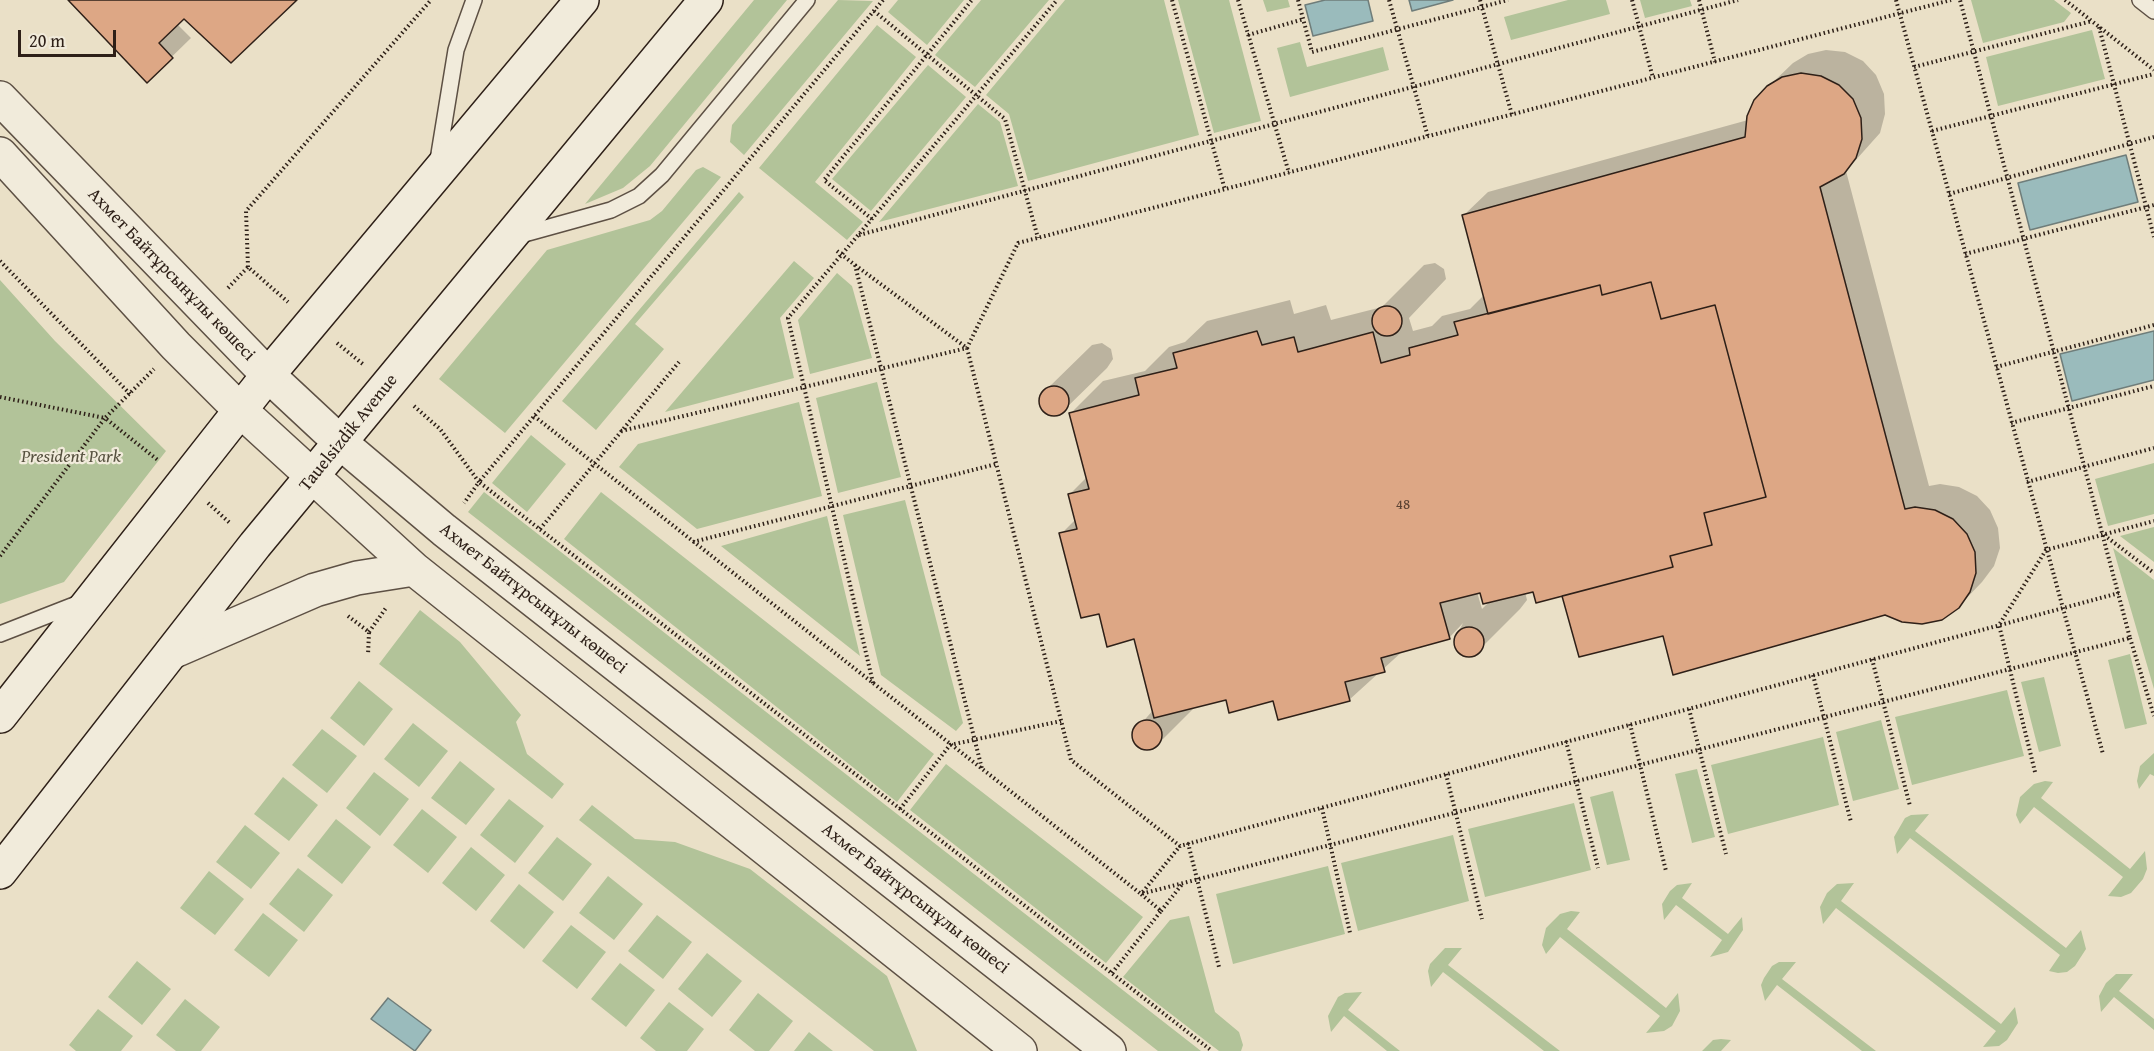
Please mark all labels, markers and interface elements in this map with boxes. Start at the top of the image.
scale bar [21,18,118,56]
text: 20 m [29,27,65,54]
street label: Ахмет Байтұрсынұлы көшесі [83,184,259,366]
street label: Tauelsizdik Avenue [295,370,403,496]
park label: President Park [21,446,121,468]
house number: 48 [1396,496,1410,514]
street label: Ахмет Байтұрсынұлы көшесі [435,519,631,679]
street label: Ахмет Байтұрсынұлы көшесі [817,819,1013,979]

